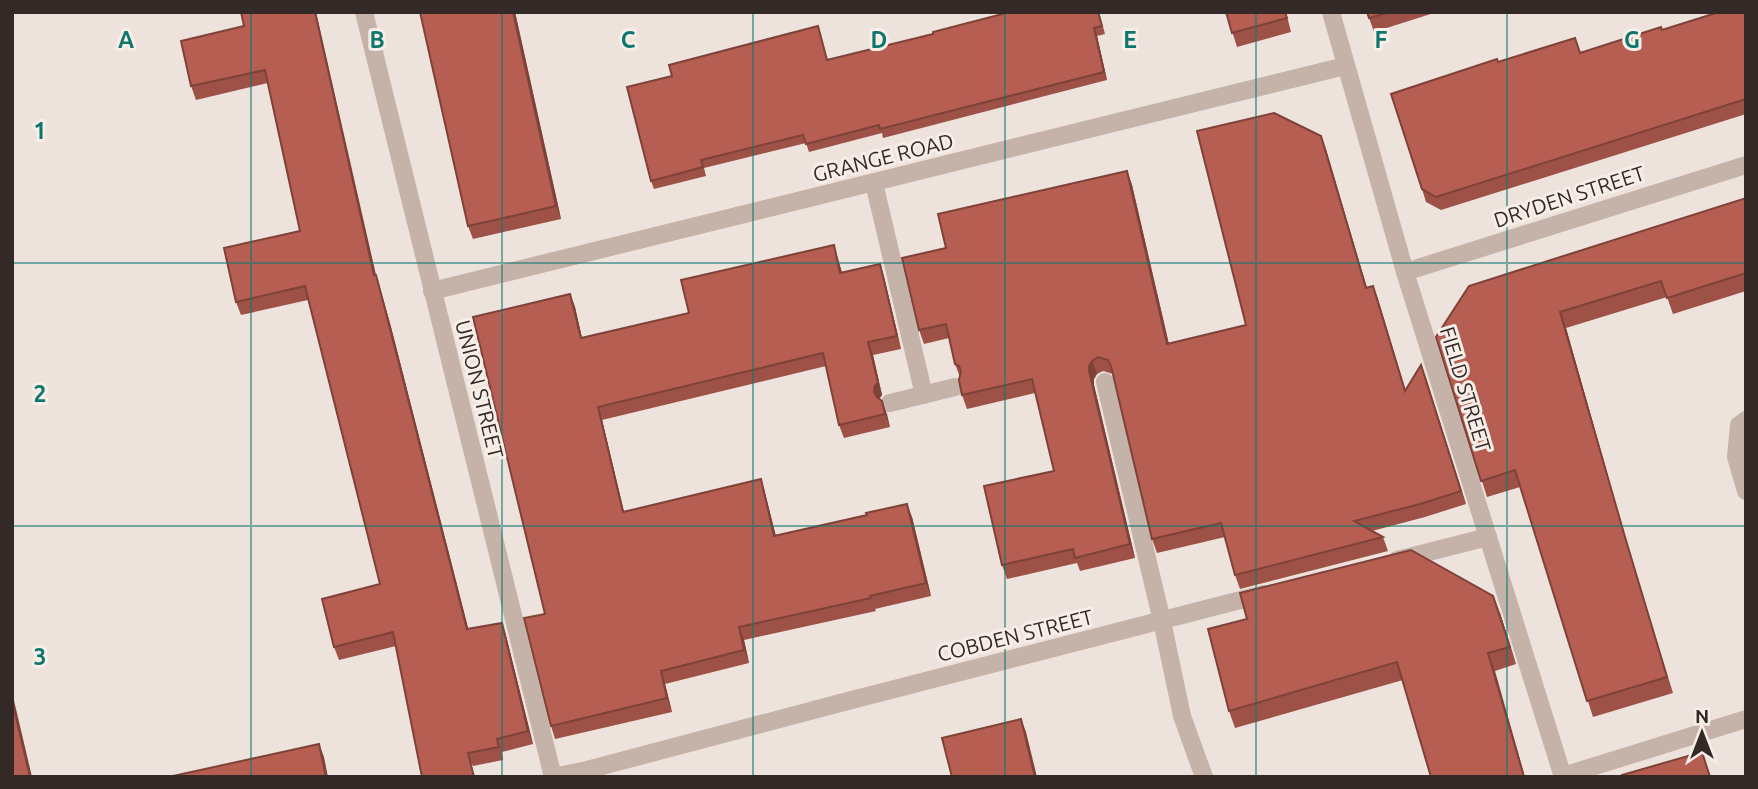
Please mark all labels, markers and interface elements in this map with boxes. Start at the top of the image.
text: A [118,27,134,52]
text: B [369,27,385,52]
text: C [621,27,636,52]
text: D [871,27,887,52]
text: E [1123,27,1137,52]
text: F [1375,27,1388,52]
text: G [1624,27,1640,52]
text: 1 [34,118,46,143]
street label: GRANGE ROAD [810,128,956,186]
street label: DRYDEN STREET [1491,160,1648,232]
street label: UNION STREET [451,317,509,461]
street label: FIELD STREET [1436,324,1497,455]
text: 2 [34,381,46,406]
street label: COBDEN STREET [935,604,1096,666]
text: 3 [34,644,46,669]
north arrow [1667,698,1737,768]
text: N [1695,705,1709,727]

